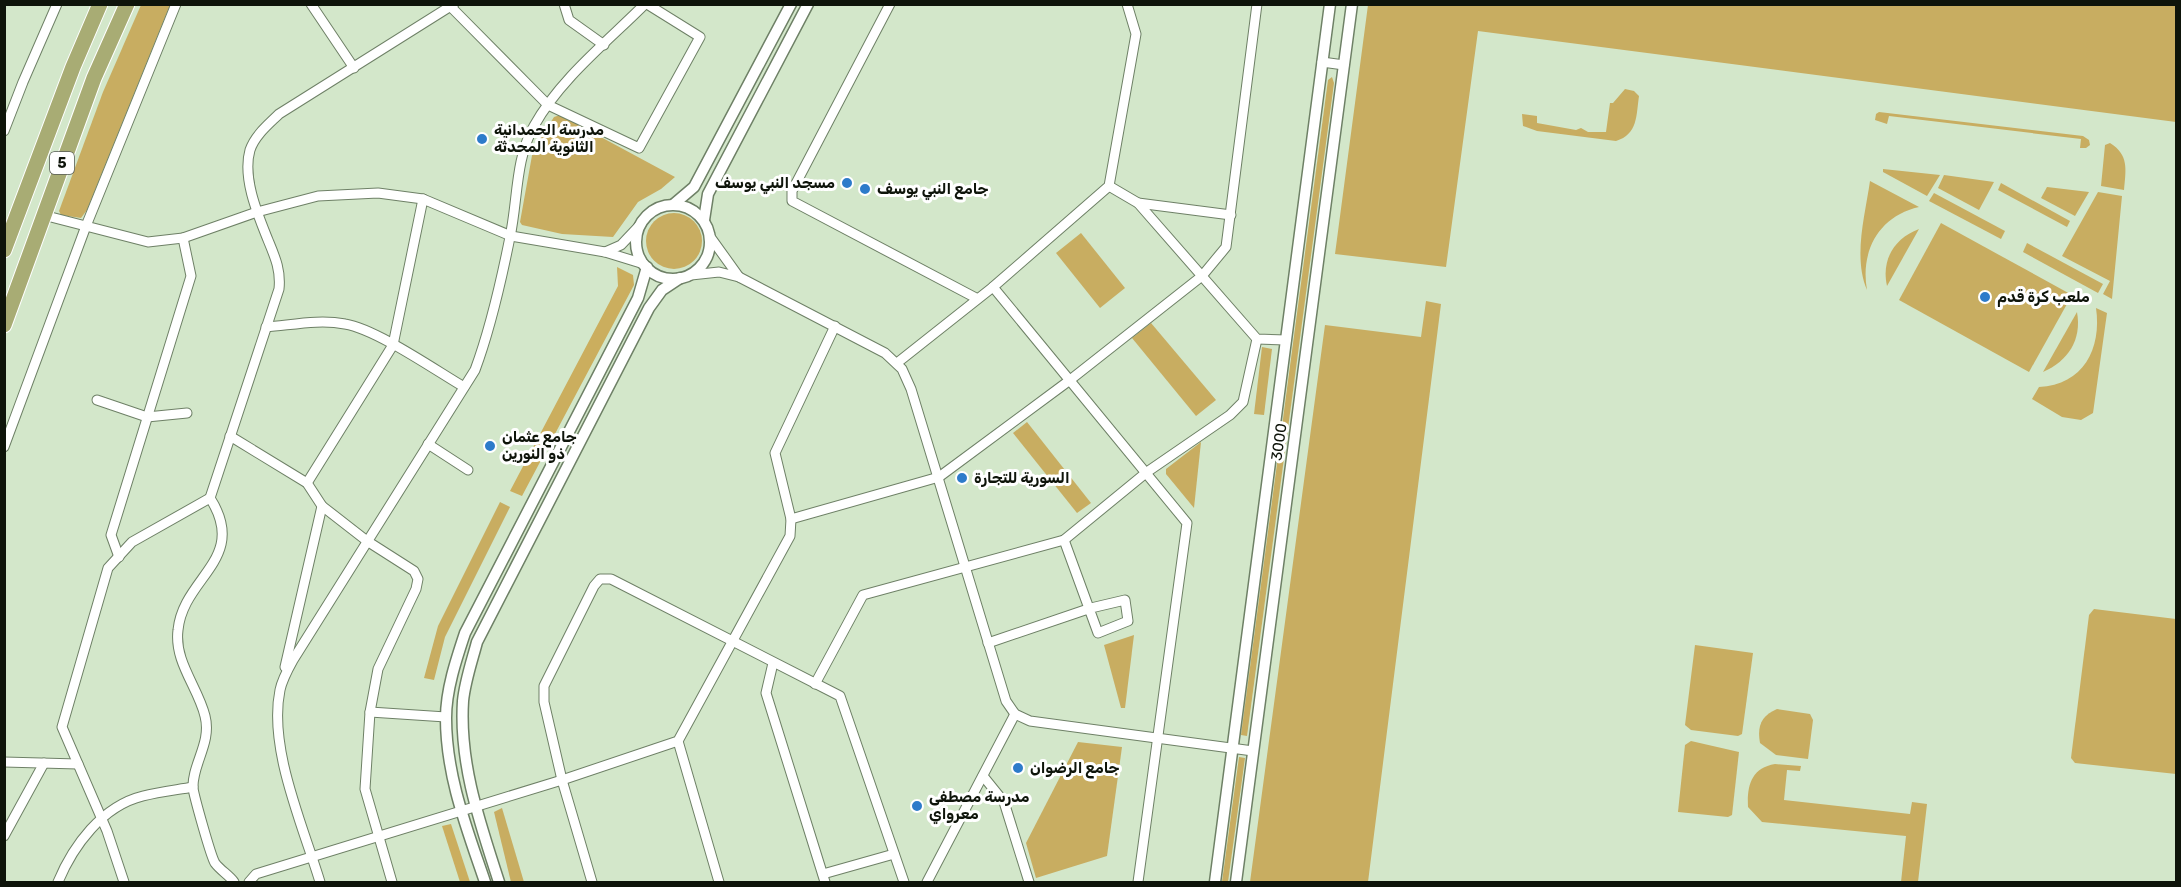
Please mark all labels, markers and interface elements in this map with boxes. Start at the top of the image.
place label: مدرسة الحمدانية الثانوية المحدثة [494,121,604,156]
marker: مدرسة الحمدانية الثانوية المحدثة [475,132,489,146]
road number: 5 [50,152,74,174]
place label: مسجد النبي يوسف [715,174,835,195]
marker: مسجد النبي يوسف [840,176,854,190]
place label: جامع النبي يوسف [877,180,988,201]
marker: جامع النبي يوسف [858,182,872,196]
place label: ملعب كرة قدم [1997,288,2090,307]
marker: ملعب كرة قدم [1978,290,1992,304]
street label: 3000 [1267,422,1291,462]
place label: جامع عثمان ذو النورين [502,428,577,463]
marker: جامع عثمان ذو النورين [483,439,497,453]
place label: السورية للتجارة [974,469,1070,487]
marker: السورية للتجارة [955,471,969,485]
place label: جامع الرضوان [1030,759,1120,779]
marker: جامع الرضوان [1011,761,1025,775]
place label: مدرسة مصطفى معرواي [929,788,1030,825]
marker: مدرسة مصطفى معرواي [910,799,924,813]

